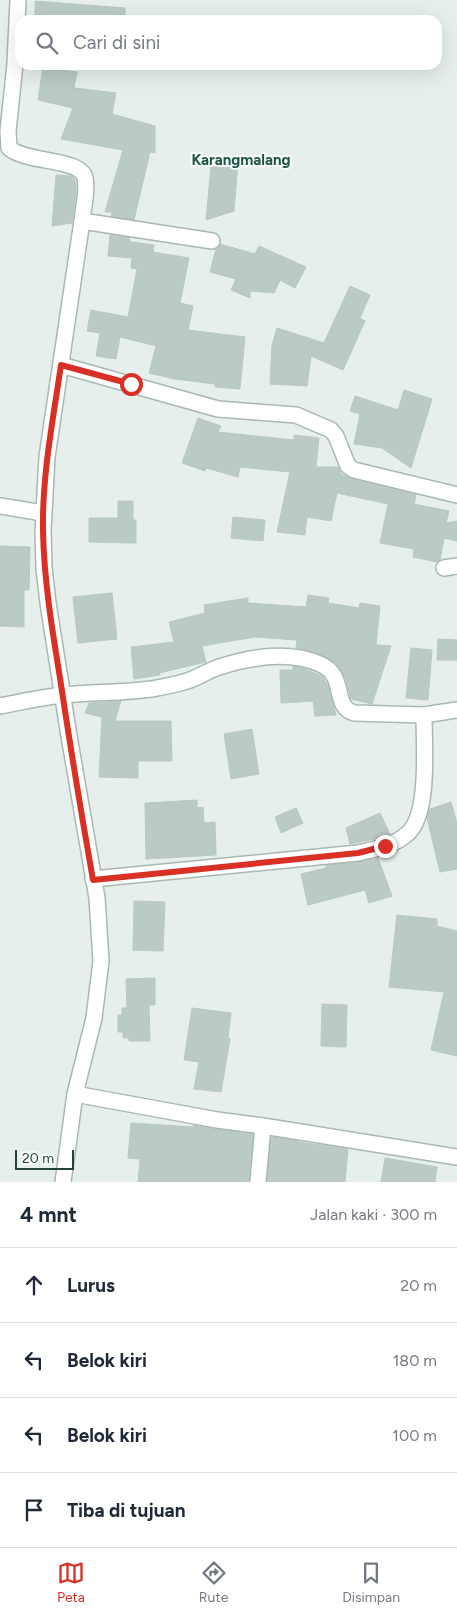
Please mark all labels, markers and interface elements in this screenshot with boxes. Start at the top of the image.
search box [15,15,442,70]
icon: search [33,29,61,57]
text: Cari di sini [73,31,160,54]
district label: Karangmalang [191,151,291,169]
route start [120,373,143,396]
route end [374,835,397,858]
scale bar [15,1147,74,1170]
text: 20 m [22,1150,54,1167]
text: 4 mnt [20,1202,77,1227]
text: Jalan kaki · 300 m [310,1205,437,1224]
icon: ahead [20,1271,48,1299]
text: Lurus [67,1274,115,1297]
text: 20 m [400,1276,437,1295]
icon: left [20,1346,48,1374]
text: Belok kiri [67,1349,147,1372]
text: 180 m [393,1351,437,1370]
icon: left [20,1421,48,1449]
text: Belok kiri [67,1424,147,1447]
text: 100 m [392,1426,437,1445]
icon: arrive [20,1496,48,1524]
text: Tiba di tujuan [67,1499,186,1522]
tab: Peta [57,1559,85,1606]
tab: Rute [199,1559,228,1606]
tab: Disimpan [342,1559,400,1606]

